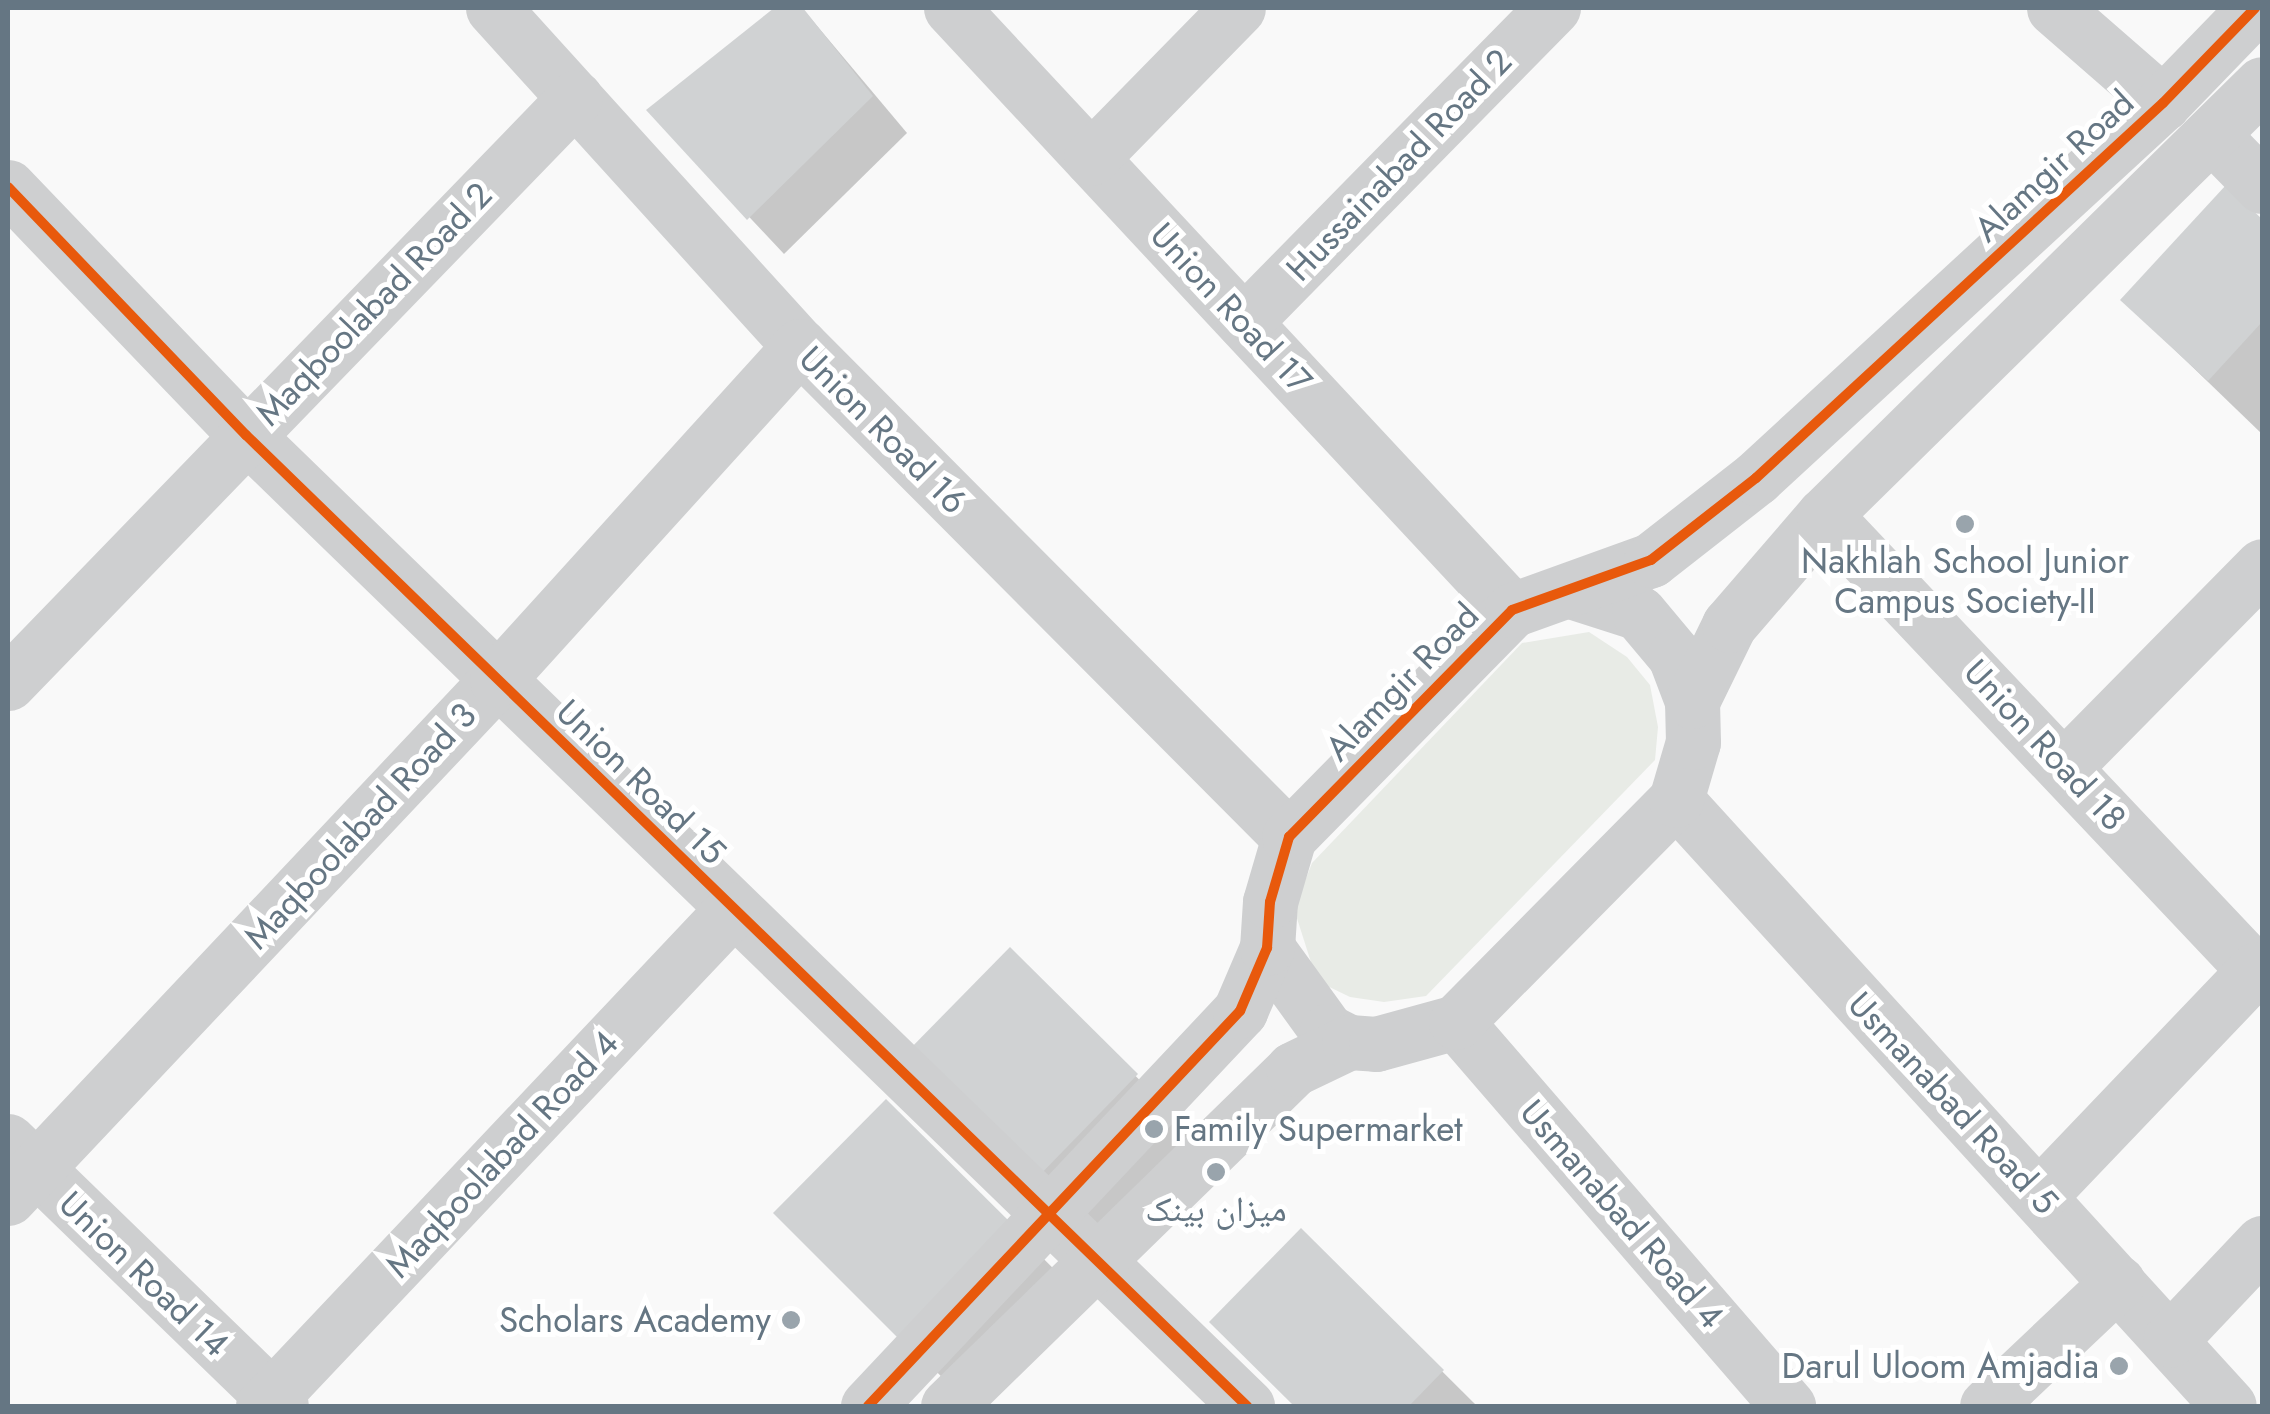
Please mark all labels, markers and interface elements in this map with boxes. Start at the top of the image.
street label: Hussainabad Road 2 [1278,40,1520,290]
street label: Alamgir Road [1966,82,2142,250]
street label: Maqboolabad Road 2 [247,174,501,434]
street label: Union Road 17 [1141,214,1321,402]
street label: Union Road 16 [791,338,975,522]
marker: Nakhlah School Junior Campus Society-II [1954,513,1976,535]
place label: Nakhlah School Junior Campus Society-II [1801,540,2129,622]
street label: Alamgir Road [1317,595,1487,769]
street label: Union Road 18 [1955,651,2135,839]
street label: Union Road 15 [548,691,734,873]
street label: Maqboolabad Road 3 [235,694,485,958]
street label: Usmanabad Road 5 [1839,983,2067,1223]
street label: Maqboolabad Road 4 [377,1022,627,1286]
street label: Usmanabad Road 4 [1511,1091,1733,1337]
place label: Family Supermarket [1174,1108,1463,1150]
marker: Family Supermarket [1143,1118,1165,1140]
marker: میزان بینک [1205,1161,1227,1183]
street label: Union Road 14 [50,1183,238,1365]
place label: میزان بینک [1145,1188,1287,1230]
place label: Scholars Academy [499,1299,771,1341]
marker: Scholars Academy [780,1309,802,1331]
place label: Darul Uloom Amjadia [1782,1345,2099,1387]
marker: Darul Uloom Amjadia [2108,1355,2130,1377]

